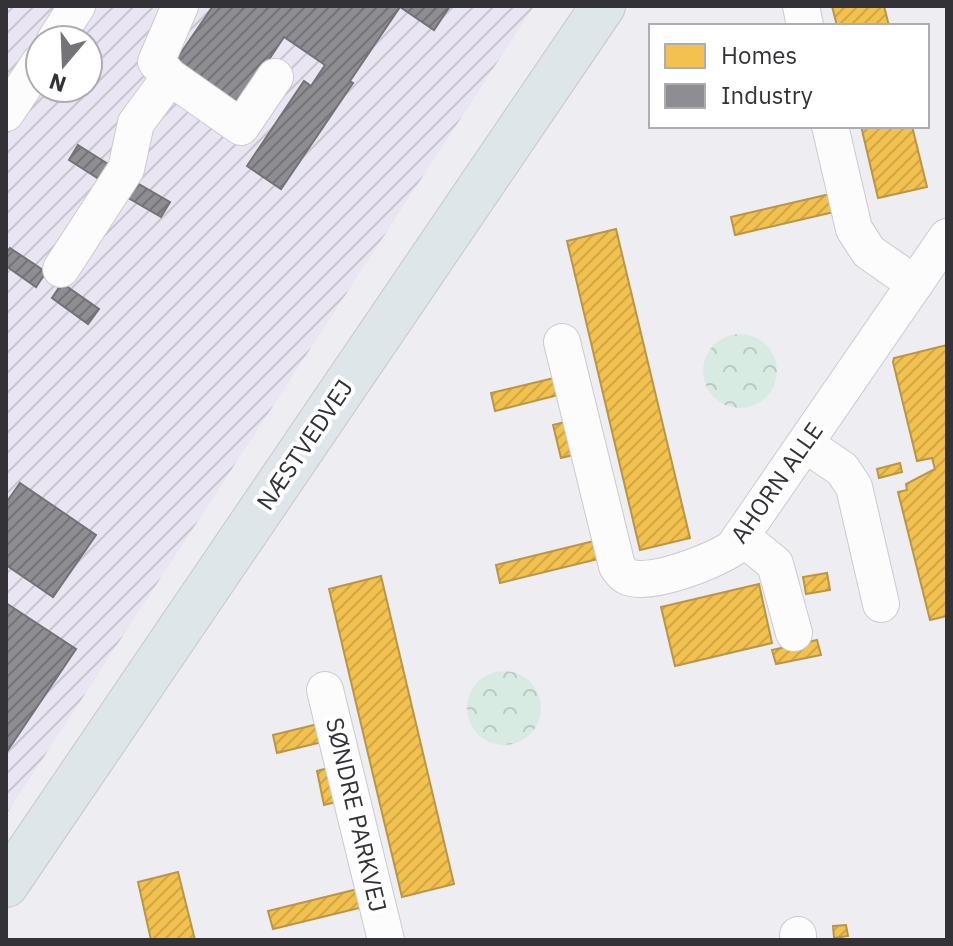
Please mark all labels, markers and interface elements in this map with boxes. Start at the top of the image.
north arrow [24,24,104,104]
legend [649,24,929,128]
text: Homes [721,39,797,71]
text: N [45,67,70,100]
text: Industry [721,79,813,111]
street label: NÆSTVEDVEJ [249,373,360,516]
street label: AHORN ALLE [723,416,830,549]
street label: SØNDRE PARKVEJ [319,714,395,915]

